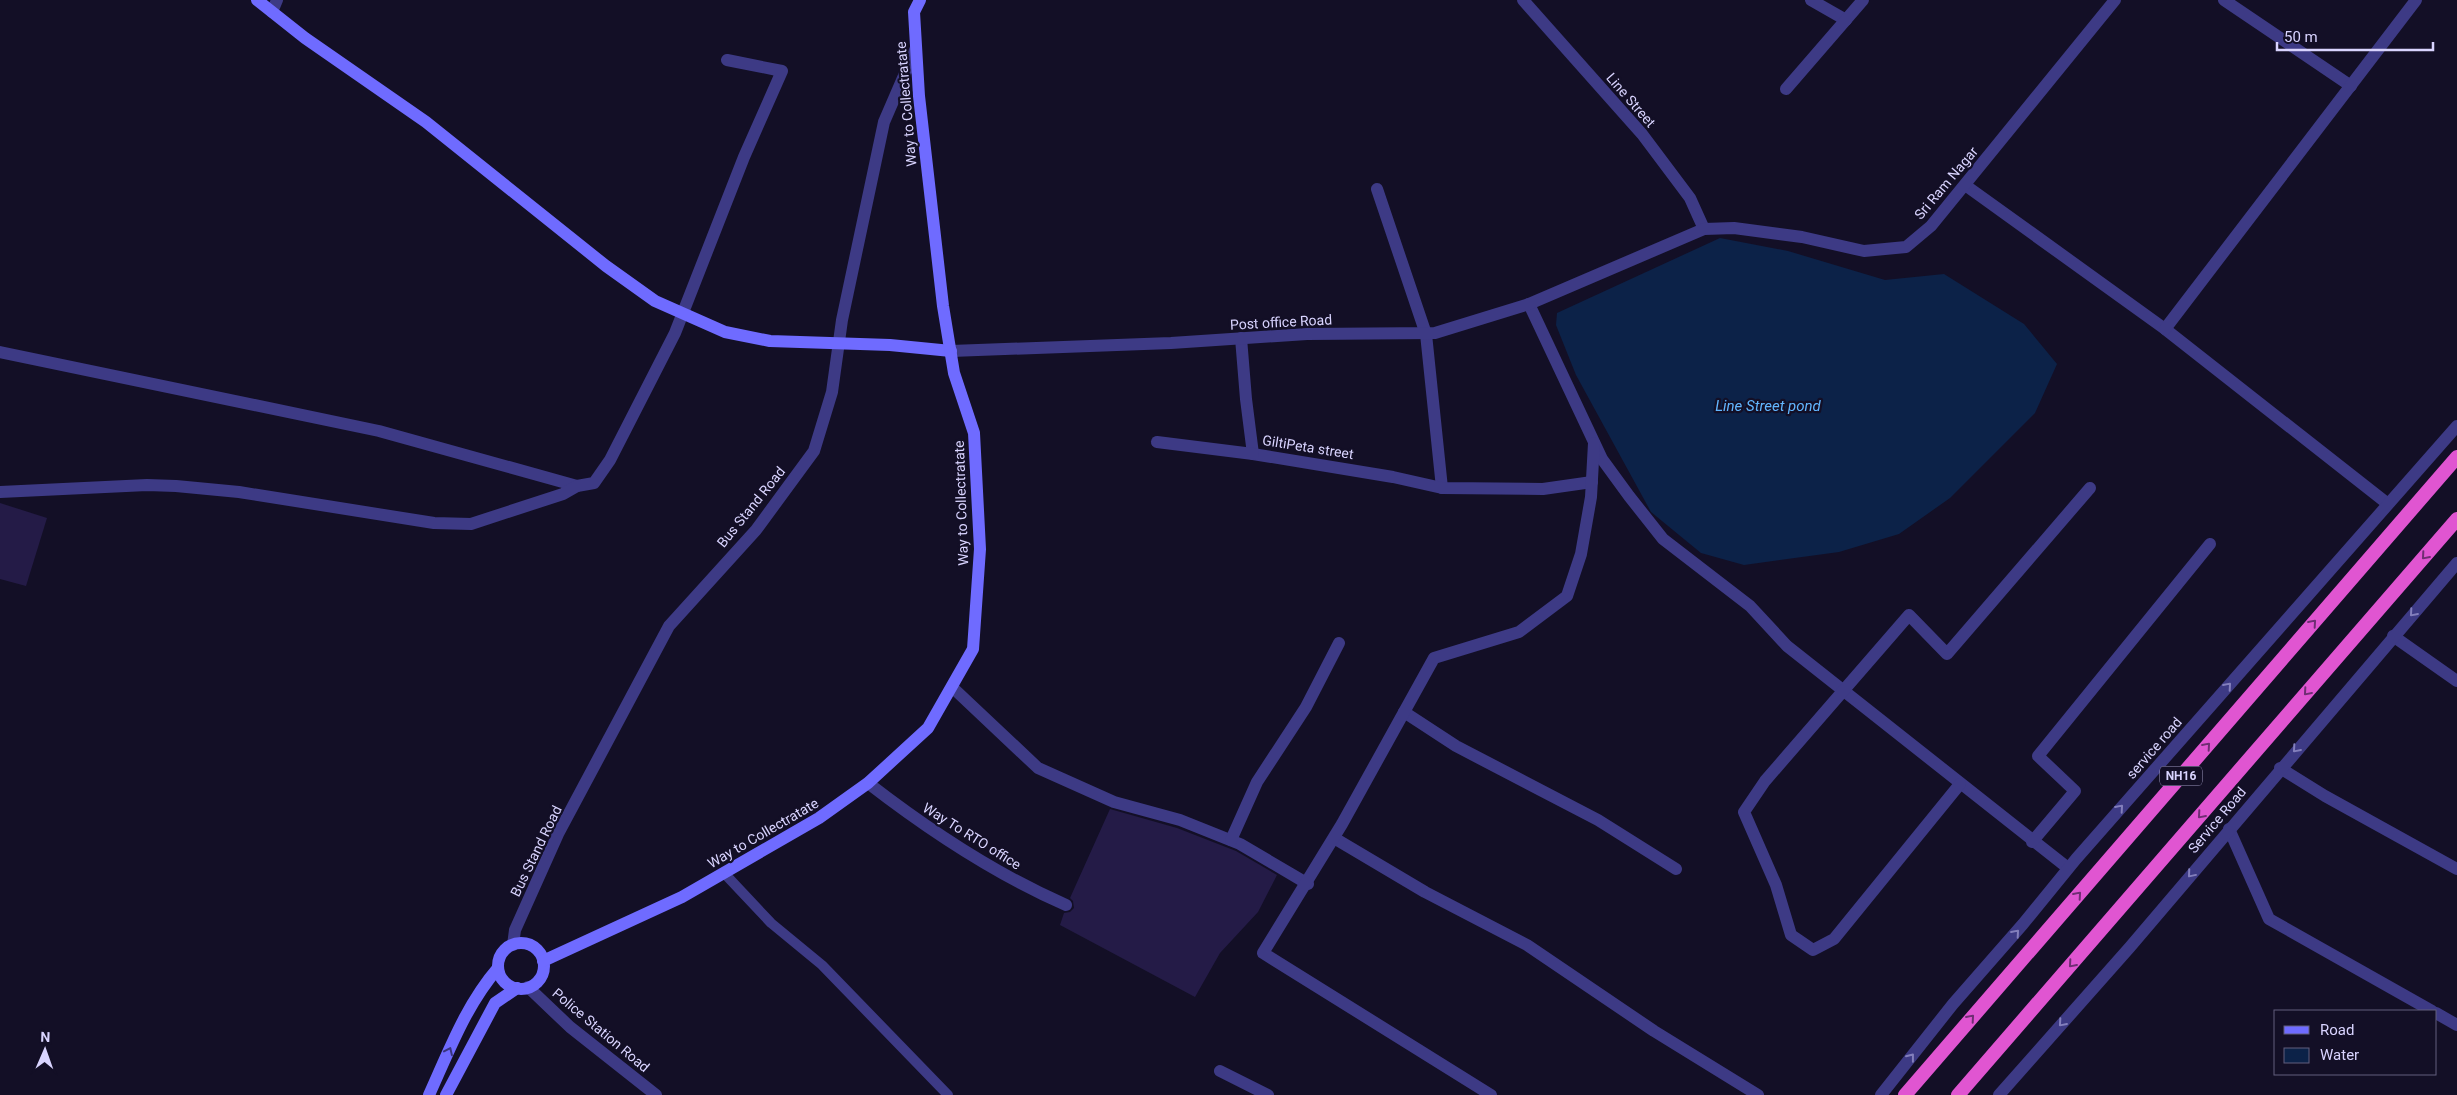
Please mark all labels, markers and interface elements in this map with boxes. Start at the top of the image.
scale bar [2277,20,2433,52]
text: 50 m [2284,28,2318,46]
street label: Way to Collectratate [893,41,919,167]
street label: Line Street [1603,70,1659,131]
street label: Sri Ram Nagar [1911,143,1981,223]
street label: Post office Road [1230,311,1332,333]
water label: Line Street pond [1715,397,1822,415]
street label: GiltiPeta street [1261,432,1355,462]
street label: Way to Collectratate [951,440,971,566]
street label: Bus Stand Road [714,464,788,550]
one-way arrow [2422,550,2431,559]
one-way arrow [2410,607,2419,616]
one-way arrow [2307,620,2316,629]
one-way arrow [2222,683,2231,692]
one-way arrow [2304,686,2313,695]
street label: service road [2123,714,2185,782]
one-way arrow [2201,743,2210,752]
one-way arrow [2293,744,2302,753]
road number: NH16 [2160,766,2202,786]
street label: Service Road [2185,784,2249,856]
street label: Way to Collectratate [705,795,821,871]
street label: Way To RTO office [920,799,1024,873]
street label: Bus Stand Road [507,803,565,899]
one-way arrow [2114,805,2123,814]
one-way arrow [2198,809,2207,818]
one-way arrow [2188,868,2197,877]
one-way arrow [2072,892,2081,901]
one-way arrow [2010,929,2019,938]
one-way arrow [2069,958,2077,967]
street label: Police Station Road [549,985,653,1075]
legend [2274,1010,2437,1075]
one-way arrow [1966,1015,1975,1024]
one-way arrow [2059,1018,2068,1027]
text: Road [2320,1021,2354,1039]
north arrow [20,1025,70,1075]
text: N [40,1029,51,1045]
text: Water [2320,1046,2359,1064]
one-way arrow [443,1047,453,1056]
one-way arrow [1906,1054,1914,1063]

